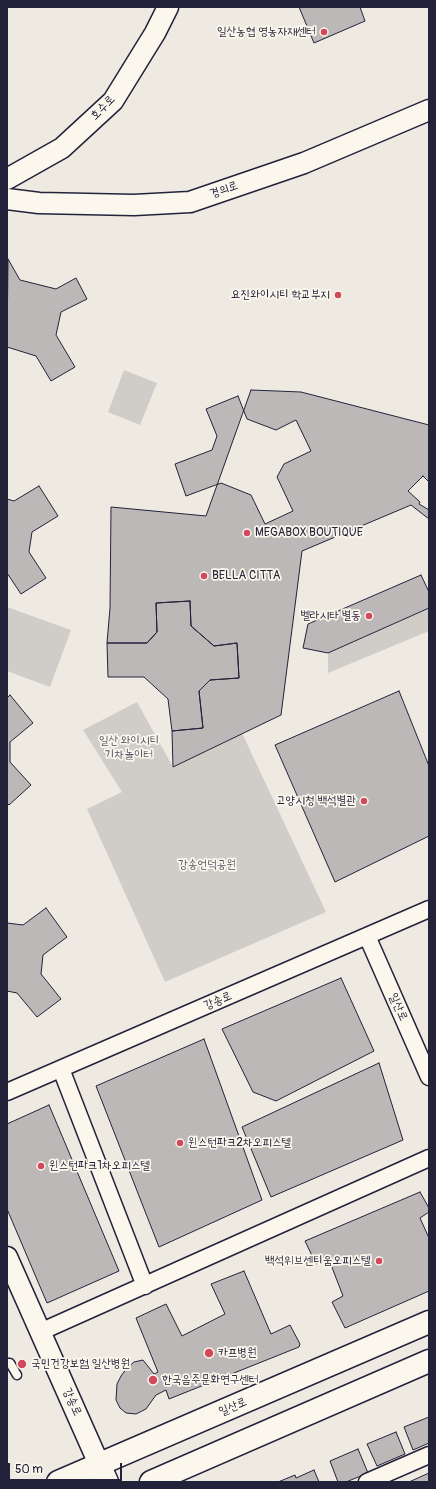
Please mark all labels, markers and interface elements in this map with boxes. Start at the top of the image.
place label: 일산농협 영농자재센터 [217,25,316,39]
marker: 일산농협 영농자재센터 [319,27,329,37]
street label: 호수로 [88,93,118,123]
street label: 경의로 [208,178,240,202]
place label: 요진와이시티 학교부지 [231,288,330,302]
marker: 요진와이시티 학교부지 [333,290,343,300]
place label: MEGABOX BOUTIQUE [255,526,363,540]
marker: MEGABOX BOUTIQUE [242,528,252,538]
place label: BELLA CITTA [212,569,280,583]
marker: BELLA CITTA [199,571,209,581]
place label: 벨라시타 별동 [300,609,361,623]
marker: 벨라시타 별동 [364,611,374,621]
park label: 일산 와이시티 기차놀이터 [99,734,159,762]
place label: 고양시청 백석별관 [276,794,356,808]
marker: 고양시청 백석별관 [359,796,369,806]
park label: 강송언덕공원 [178,858,236,872]
street label: 강송로 [202,989,234,1013]
street label: 일산로 [386,991,410,1023]
place label: 윈스턴파크2차오피스텔 [188,1136,291,1150]
marker: 윈스턴파크2차오피스텔 [175,1138,185,1148]
place label: 윈스턴파크1차오피스텔 [49,1159,150,1173]
marker: 윈스턴파크1차오피스텔 [36,1161,46,1171]
place label: 백석위브센티움오피스텔 [265,1254,371,1268]
marker: 백석위브센티움오피스텔 [374,1256,384,1266]
place label: 카프병원 [218,1346,257,1360]
marker: 카프병원 [203,1347,215,1359]
place label: 국민건강보험 일산병원 [31,1357,130,1371]
marker: 국민건강보험 일산병원 [16,1358,28,1370]
place label: 한국음주문화연구센터 [162,1373,259,1387]
marker: 한국음주문화연구센터 [147,1374,159,1386]
street label: 강송로 [60,1386,84,1418]
street label: 일산로 [217,1395,249,1419]
scale bar [10,1455,124,1481]
text: 50 m [15,1462,43,1477]

